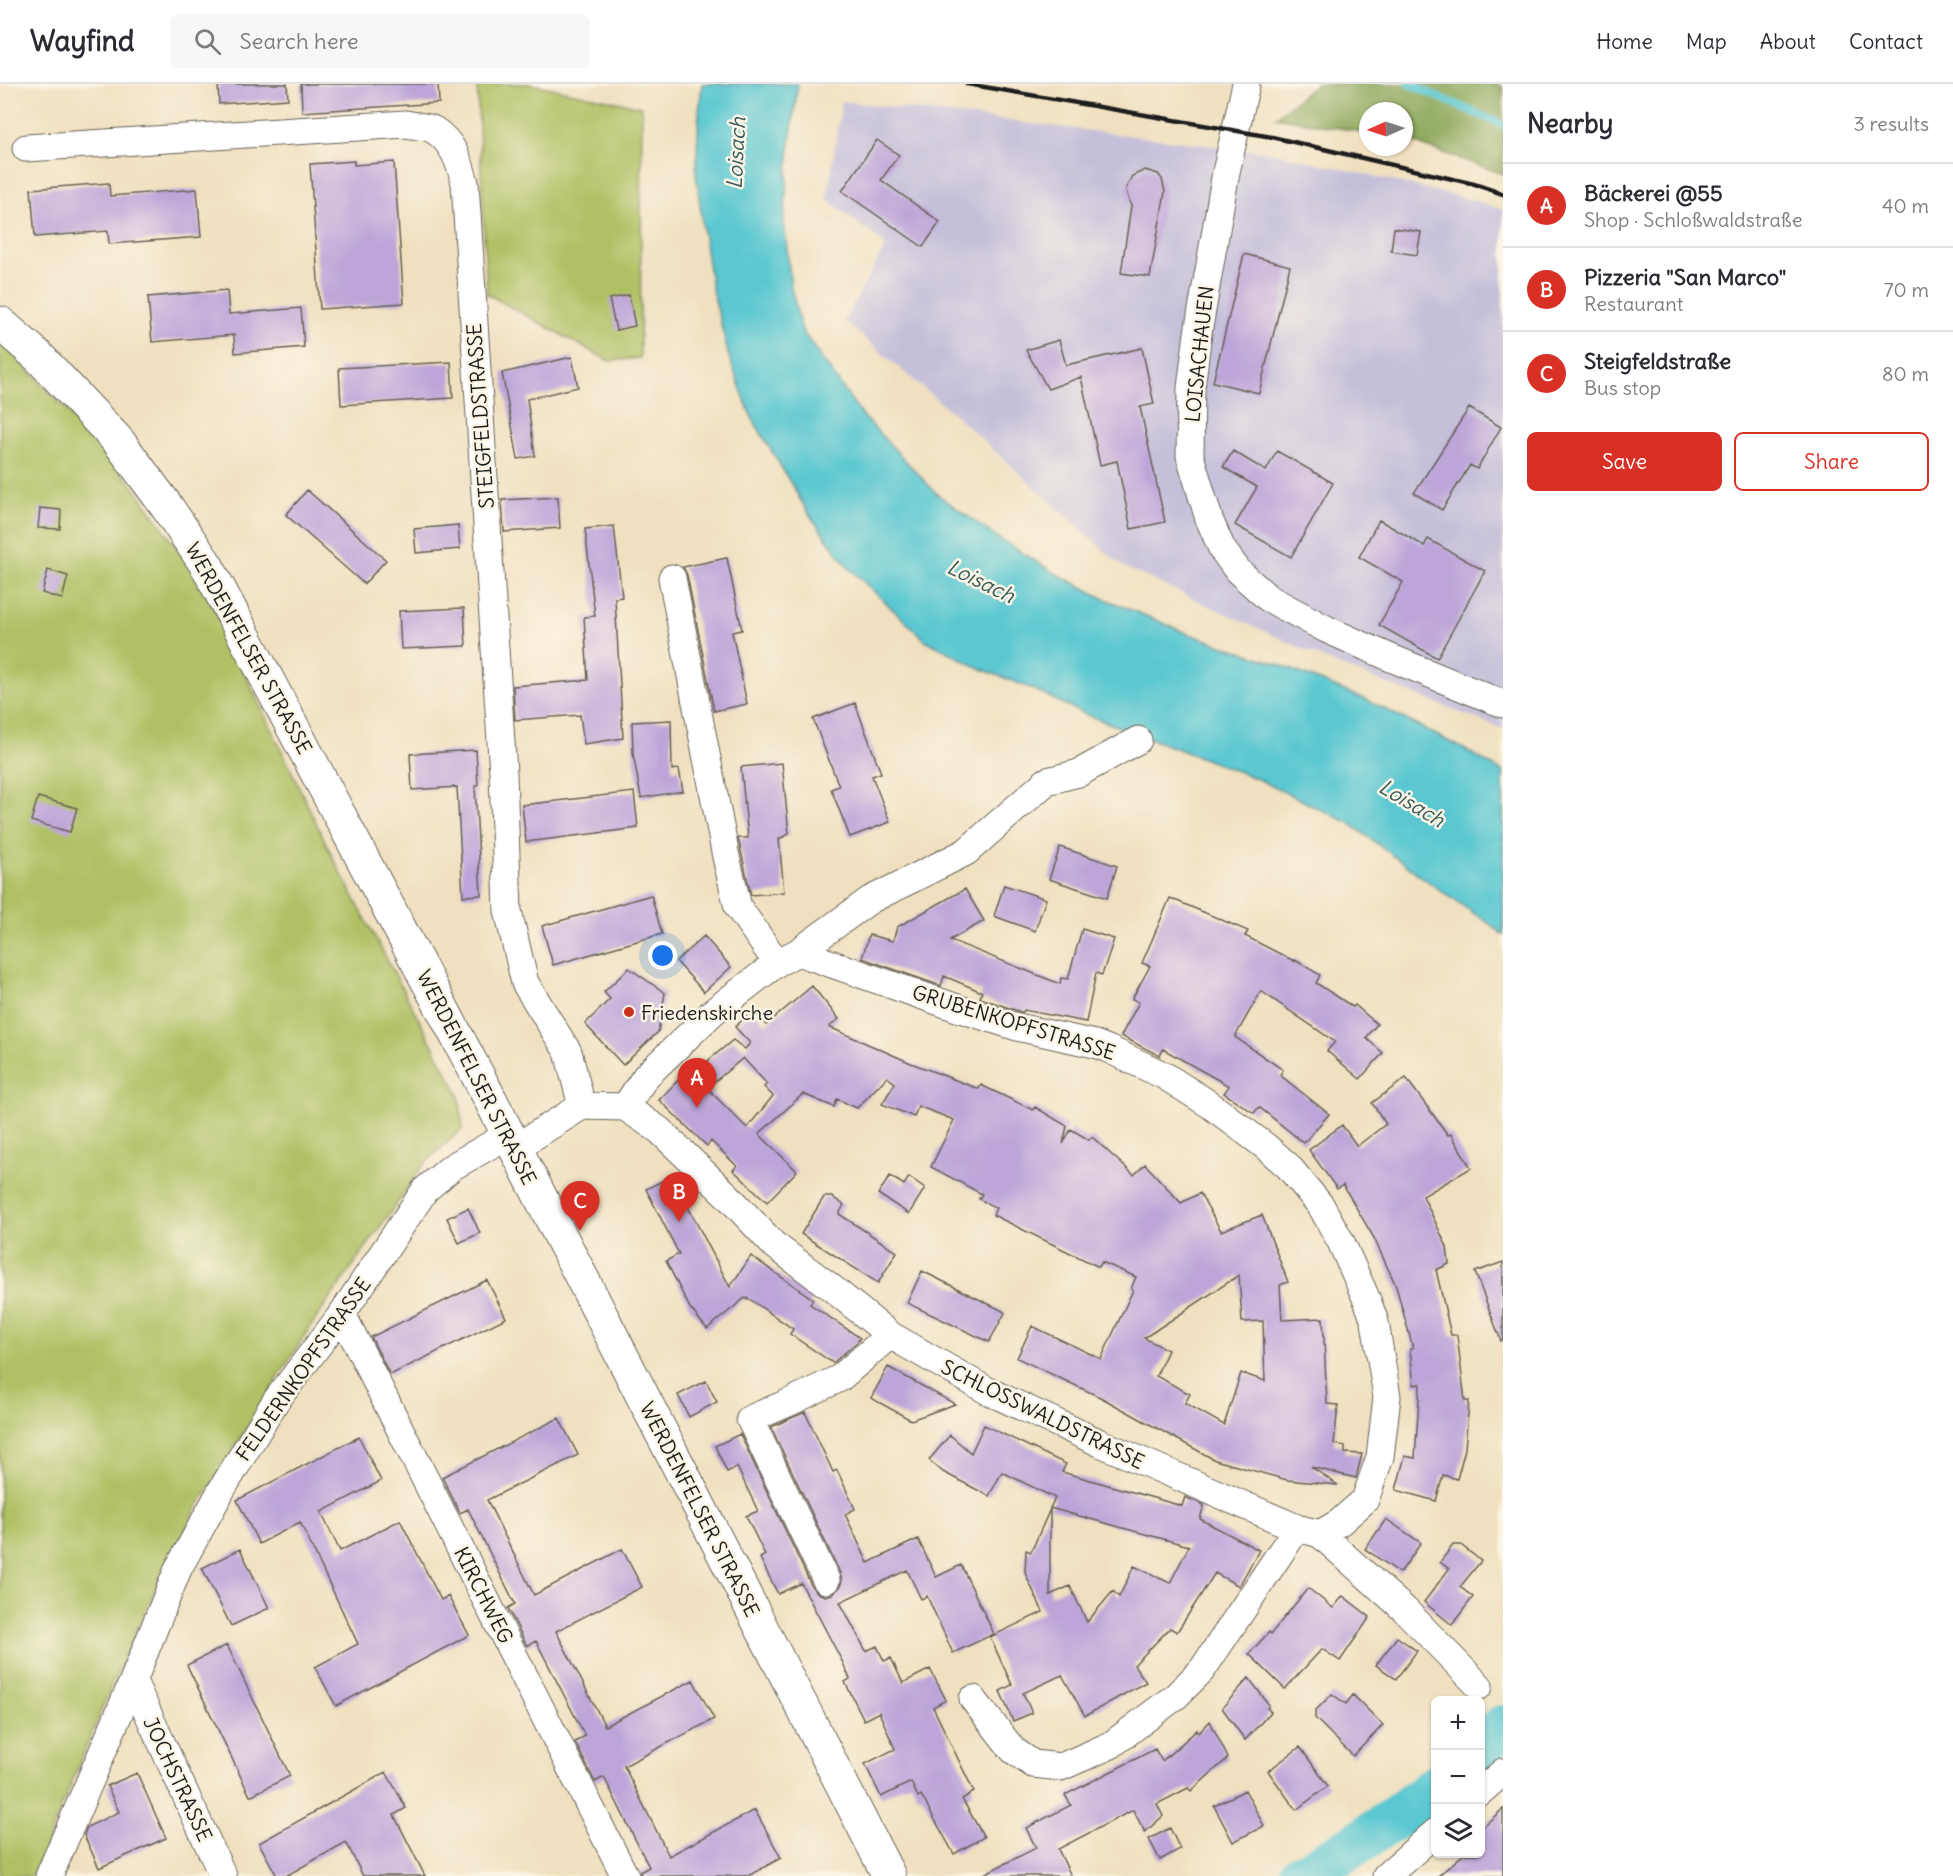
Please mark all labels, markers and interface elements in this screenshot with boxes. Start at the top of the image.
search box [170,14,590,68]
text: Wayfind [30,23,134,59]
icon: search [191,25,224,58]
text: Search here [239,27,359,55]
text: Home [1596,28,1653,55]
text: Map [1686,28,1727,55]
text: About [1760,28,1816,55]
text: Contact [1849,28,1923,55]
north arrow [1359,102,1413,156]
text: Nearby [1527,107,1613,140]
text: 3 results [1853,111,1929,136]
water label: Loisach [721,116,751,190]
text: Bäckerei @55 [1584,179,1723,207]
text: A [1540,193,1553,218]
text: 40 m [1882,193,1929,218]
text: Shop · Schloßwaldstraße [1584,207,1803,232]
text: Pizzeria "San Marco" [1584,263,1786,291]
text: B [1540,277,1553,302]
text: 70 m [1884,277,1929,302]
street label: LOISACHAUEN [1179,284,1219,424]
text: Restaurant [1584,291,1683,316]
street label: STEIGFELDSTRASSE [461,323,499,509]
text: Steigfeldstraße [1584,347,1731,375]
text: C [1540,361,1553,386]
text: 80 m [1882,361,1929,386]
text: Bus stop [1584,375,1661,400]
button: Save [1527,432,1722,491]
button: Share [1734,432,1929,491]
street label: WERDENFELSER STRASSE [180,538,318,758]
water label: Loisach [943,553,1020,609]
water label: Loisach [1374,773,1451,834]
your location [648,941,677,970]
street label: WERDENFELSER STRASSE [412,965,542,1189]
street label: GRUBENKOPFSTRASSE [909,979,1119,1065]
place label: Friedenskirche [641,1000,773,1025]
marker: Friedenskirche [622,1005,636,1019]
pin: A [678,1058,716,1108]
pin: B [660,1172,698,1222]
pin: C [560,1182,600,1231]
street label: FELDERNKOPFSTRASSE [230,1272,376,1466]
street label: SCHLOSSWALDSTRASSE [937,1354,1149,1474]
street label: WERDENFELSER STRASSE [635,1397,765,1621]
street label: KIRCHWEG [449,1542,519,1648]
map controls [1431,1696,1485,1858]
button: + [1431,1696,1485,1750]
street label: JOCHSTRASSE [138,1713,218,1845]
button: − [1431,1750,1485,1804]
button: layers [1431,1804,1485,1858]

